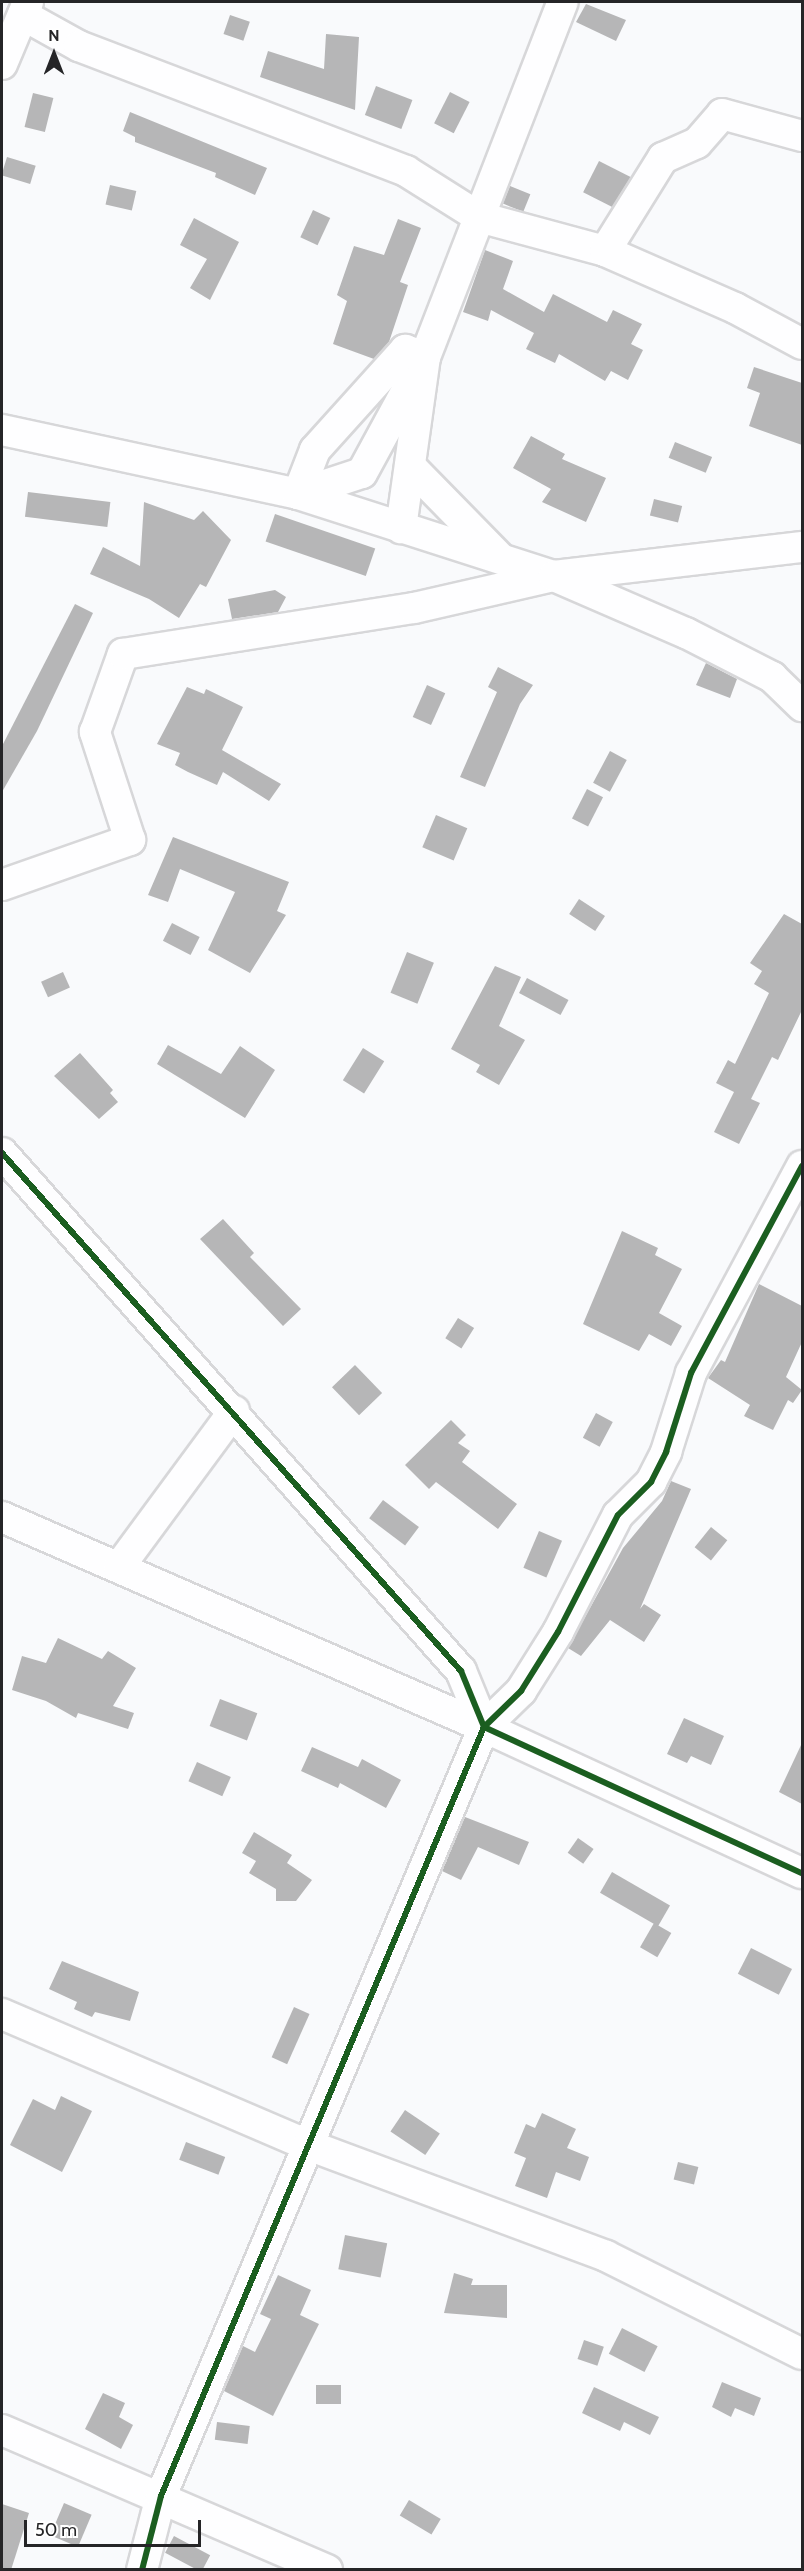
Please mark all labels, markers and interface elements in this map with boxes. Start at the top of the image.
north arrow [24,24,84,84]
text: N [48,26,60,45]
scale bar [27,2508,204,2546]
text: 50 m [35,2519,77,2541]

